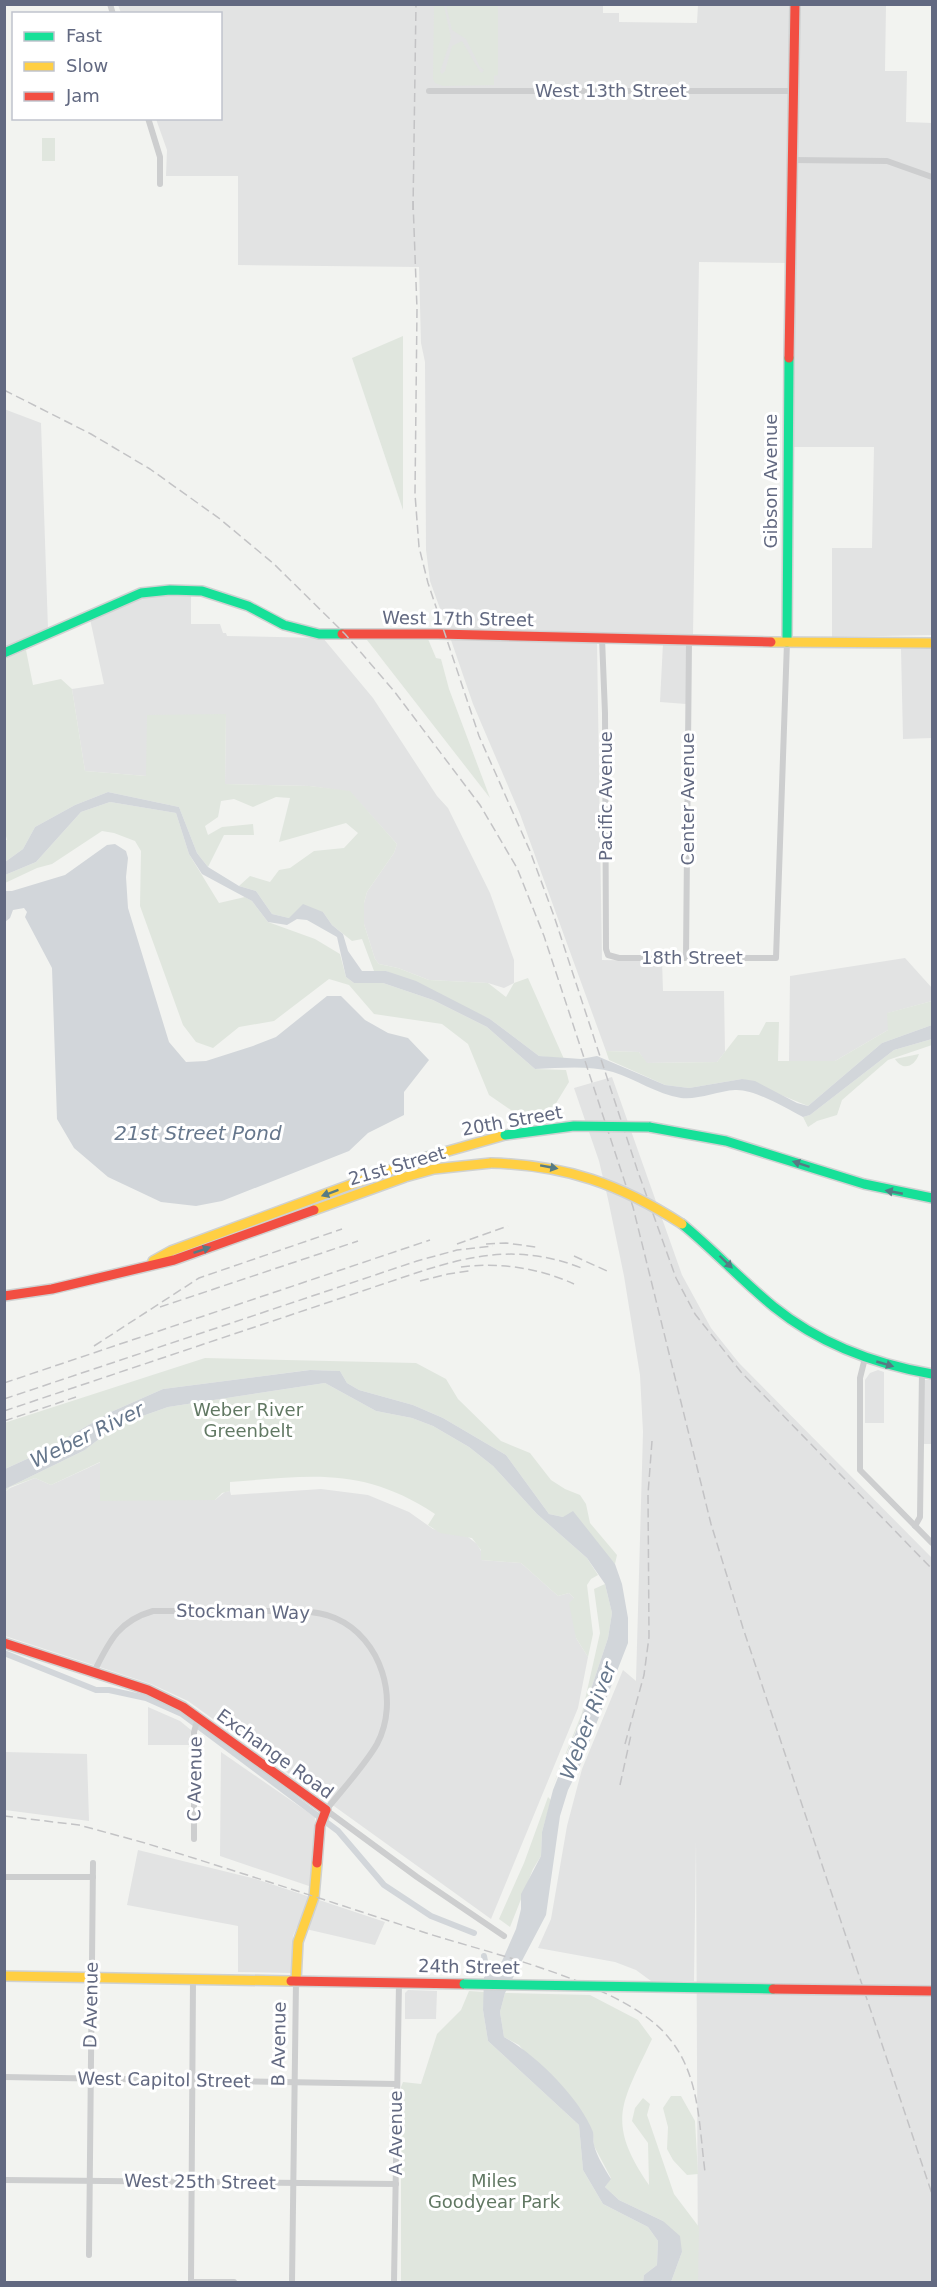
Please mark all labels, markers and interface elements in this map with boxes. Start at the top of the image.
legend [12,12,222,120]
text: Fast [66,25,102,46]
text: Slow [66,55,108,76]
street label: West 13th Street [535,80,687,101]
text: Jam [65,85,100,106]
street label: Gibson Avenue [760,414,781,548]
street label: West 17th Street [382,607,534,630]
street label: Pacific Avenue [595,731,616,861]
street label: Center Avenue [677,732,698,866]
street label: 18th Street [641,947,743,968]
street label: 20th Street [460,1101,564,1140]
water label: 21st Street Pond [114,1121,282,1145]
street label: 21st Street [346,1142,448,1189]
one-way arrow [792,1159,810,1168]
one-way arrow [540,1162,559,1171]
one-way arrow [885,1187,904,1196]
one-way arrow [321,1188,339,1198]
one-way arrow [193,1244,211,1254]
one-way arrow [719,1255,733,1269]
one-way arrow [877,1360,895,1369]
water label: Weber River [26,1396,149,1473]
park label: Weber River Greenbelt [193,1399,304,1441]
street label: Stockman Way [176,1600,310,1623]
water label: Weber River [555,1657,622,1783]
street label: Exchange Road [213,1704,338,1803]
street label: C Avenue [183,1736,206,1822]
street label: 24th Street [418,1955,520,1978]
street label: D Avenue [79,1962,102,2048]
street label: B Avenue [267,2001,290,2087]
street label: West Capitol Street [77,2067,251,2092]
street label: A Avenue [385,2091,406,2175]
street label: West 25th Street [124,2170,276,2193]
park label: Miles Goodyear Park [428,2170,561,2212]

